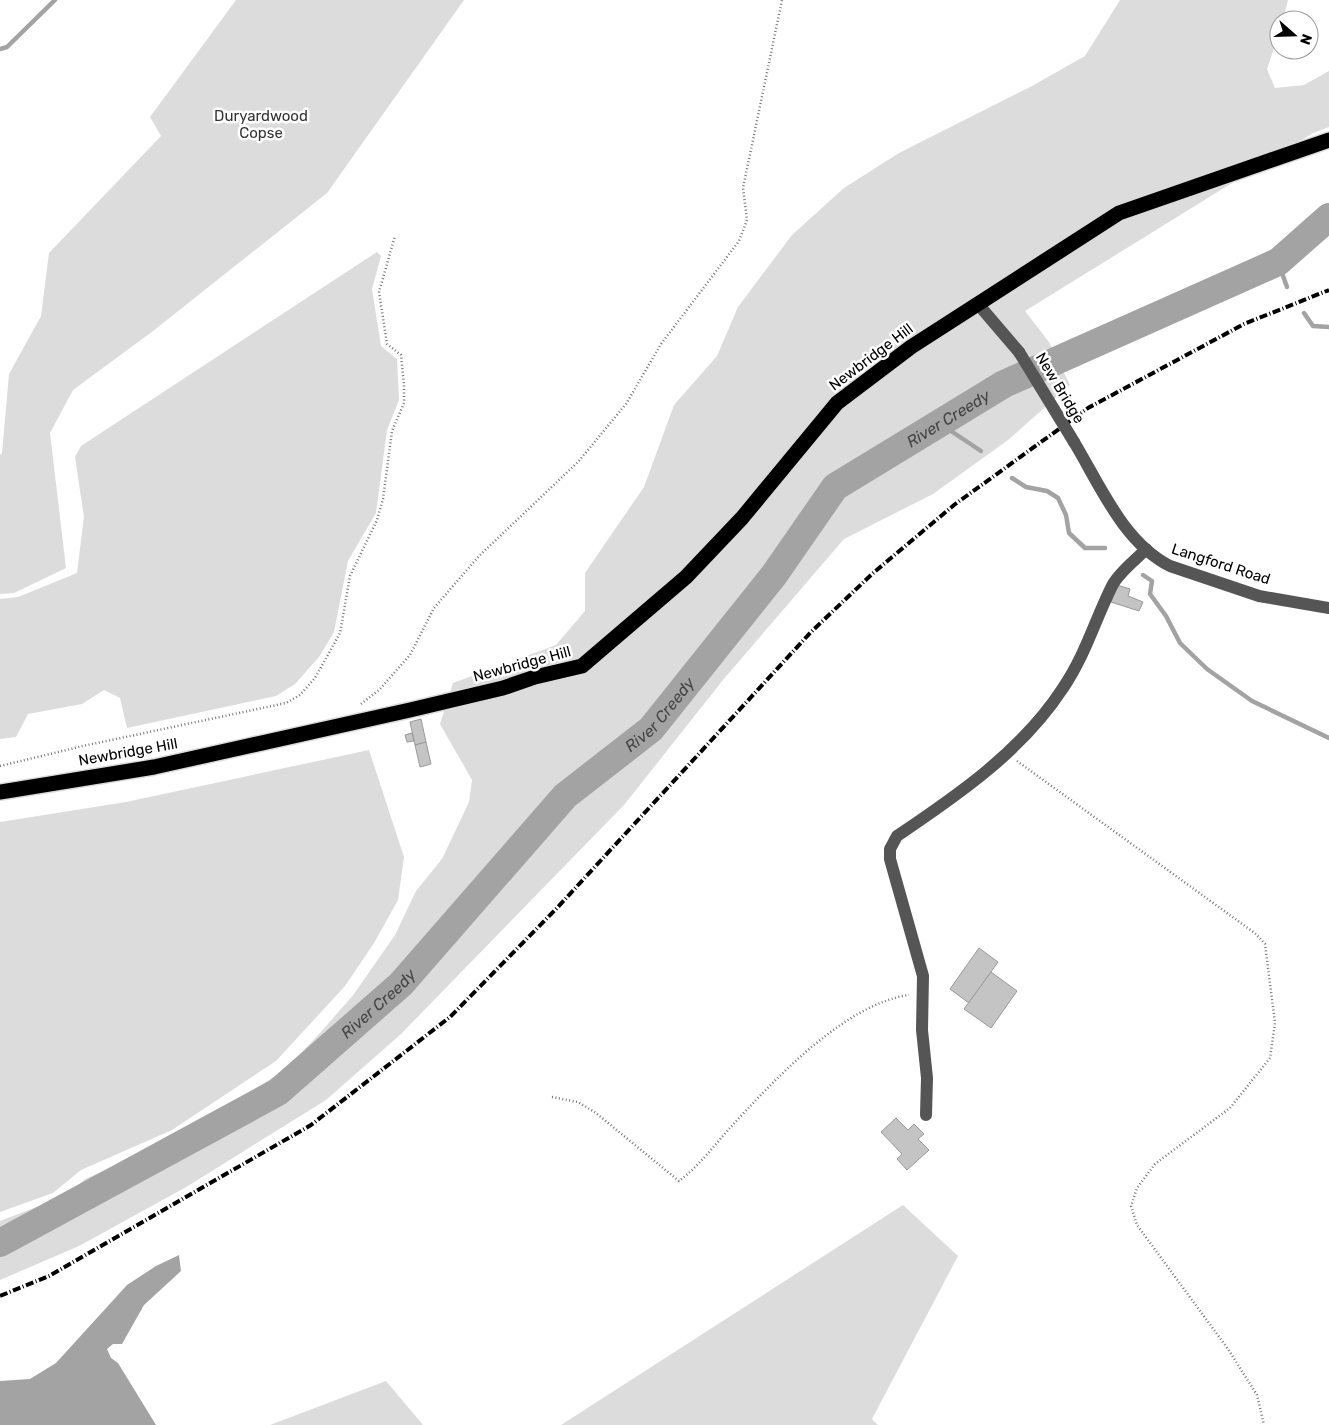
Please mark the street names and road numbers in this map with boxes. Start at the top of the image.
street label: Newbridge Hill [825,320,917,394]
street label: New Bridge [1032,349,1088,427]
street label: Langford Road [1169,540,1273,588]
street label: Newbridge Hill [471,642,573,686]
street label: Newbridge Hill [77,734,179,770]

